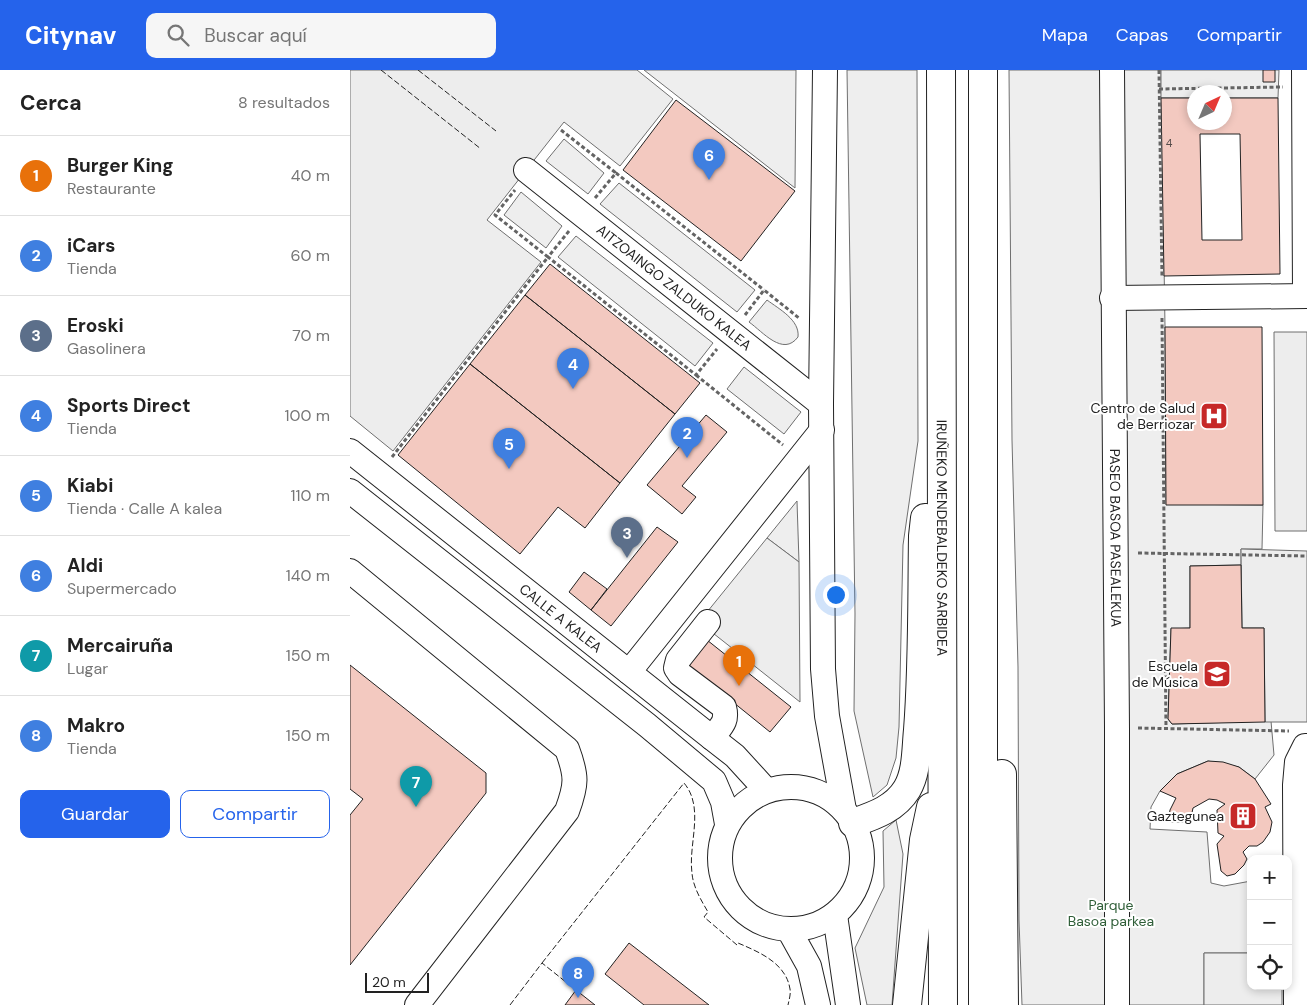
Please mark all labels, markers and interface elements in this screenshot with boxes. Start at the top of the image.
search box [146,13,496,58]
text: Citynav [25,20,116,51]
icon: search [164,21,192,49]
text: Buscar aquí [204,23,307,48]
text: Mapa [1042,23,1088,47]
text: Capas [1116,23,1169,47]
text: Compartir [1197,23,1282,47]
north arrow [1187,85,1232,130]
text: Cerca [20,89,82,117]
text: 8 resultados [238,92,330,113]
house number: 4 [1166,136,1173,150]
pin: 6 [693,139,725,180]
text: Burger King [67,153,174,178]
text: 1 [33,165,39,186]
text: 40 m [291,165,330,186]
text: Restaurante [67,178,156,199]
street label: AITZOAINGO ZALDUKO KALEA [593,221,755,354]
text: iCars [67,233,115,258]
text: 2 [31,245,41,266]
text: 60 m [290,245,330,266]
text: Tienda [67,258,117,279]
text: Eroski [67,313,124,338]
text: 3 [31,325,41,346]
text: 70 m [292,325,330,346]
text: Gasolinera [67,338,146,359]
pin: 4 [557,348,589,389]
text: Sports Direct [67,393,190,418]
place label: Centro de Salud de Berriozar [1090,399,1195,433]
hospital icon: Centro de Salud de Berriozar [1199,401,1229,431]
text: 4 [31,405,41,426]
text: 100 m [285,405,330,426]
pin: 2 [671,417,703,458]
text: Tienda [67,418,117,439]
street label: IRUÑEKO MENDEBALDEKO SARBIDEA [933,420,951,656]
pin: 5 [493,428,525,469]
street label: PASEO BASOA PASEALEKUA [1106,449,1125,627]
text: Kiabi [67,473,113,498]
text: 5 [31,485,41,506]
text: 110 m [291,485,330,506]
text: Tienda · Calle A kalea [67,498,222,519]
pin: 3 [611,517,643,558]
text: Aldi [67,553,103,578]
text: 6 [31,565,41,586]
text: 140 m [286,565,330,586]
text: Supermercado [67,578,177,599]
street label: CALLE A KALEA [516,580,606,656]
your location [823,582,849,608]
text: Mercairuña [67,633,173,658]
text: 7 [32,645,40,666]
text: 150 m [286,645,330,666]
pin: 1 [723,645,755,686]
place label: Escuela de Música [1132,657,1198,691]
text: Lugar [67,658,108,679]
school or university icon: Escuela de Música [1202,659,1232,689]
text: Makro [67,713,125,738]
text: 8 [31,725,41,746]
text: 150 m [286,725,330,746]
text: Tienda [67,738,117,759]
pin: 7 [400,766,432,807]
button: Guardar [20,790,170,838]
button: Compartir [180,790,330,838]
building icon: Gaztegunea [1228,801,1258,831]
place label: Gaztegunea [1147,807,1224,825]
map controls [1247,855,1292,990]
button: + [1247,855,1292,900]
park label: Parque Basoa parkea [1068,896,1154,930]
button: − [1247,900,1292,945]
button: locate [1247,945,1292,990]
pin: 8 [562,957,594,998]
scale bar [365,970,429,993]
text: 20 m [372,973,406,991]

